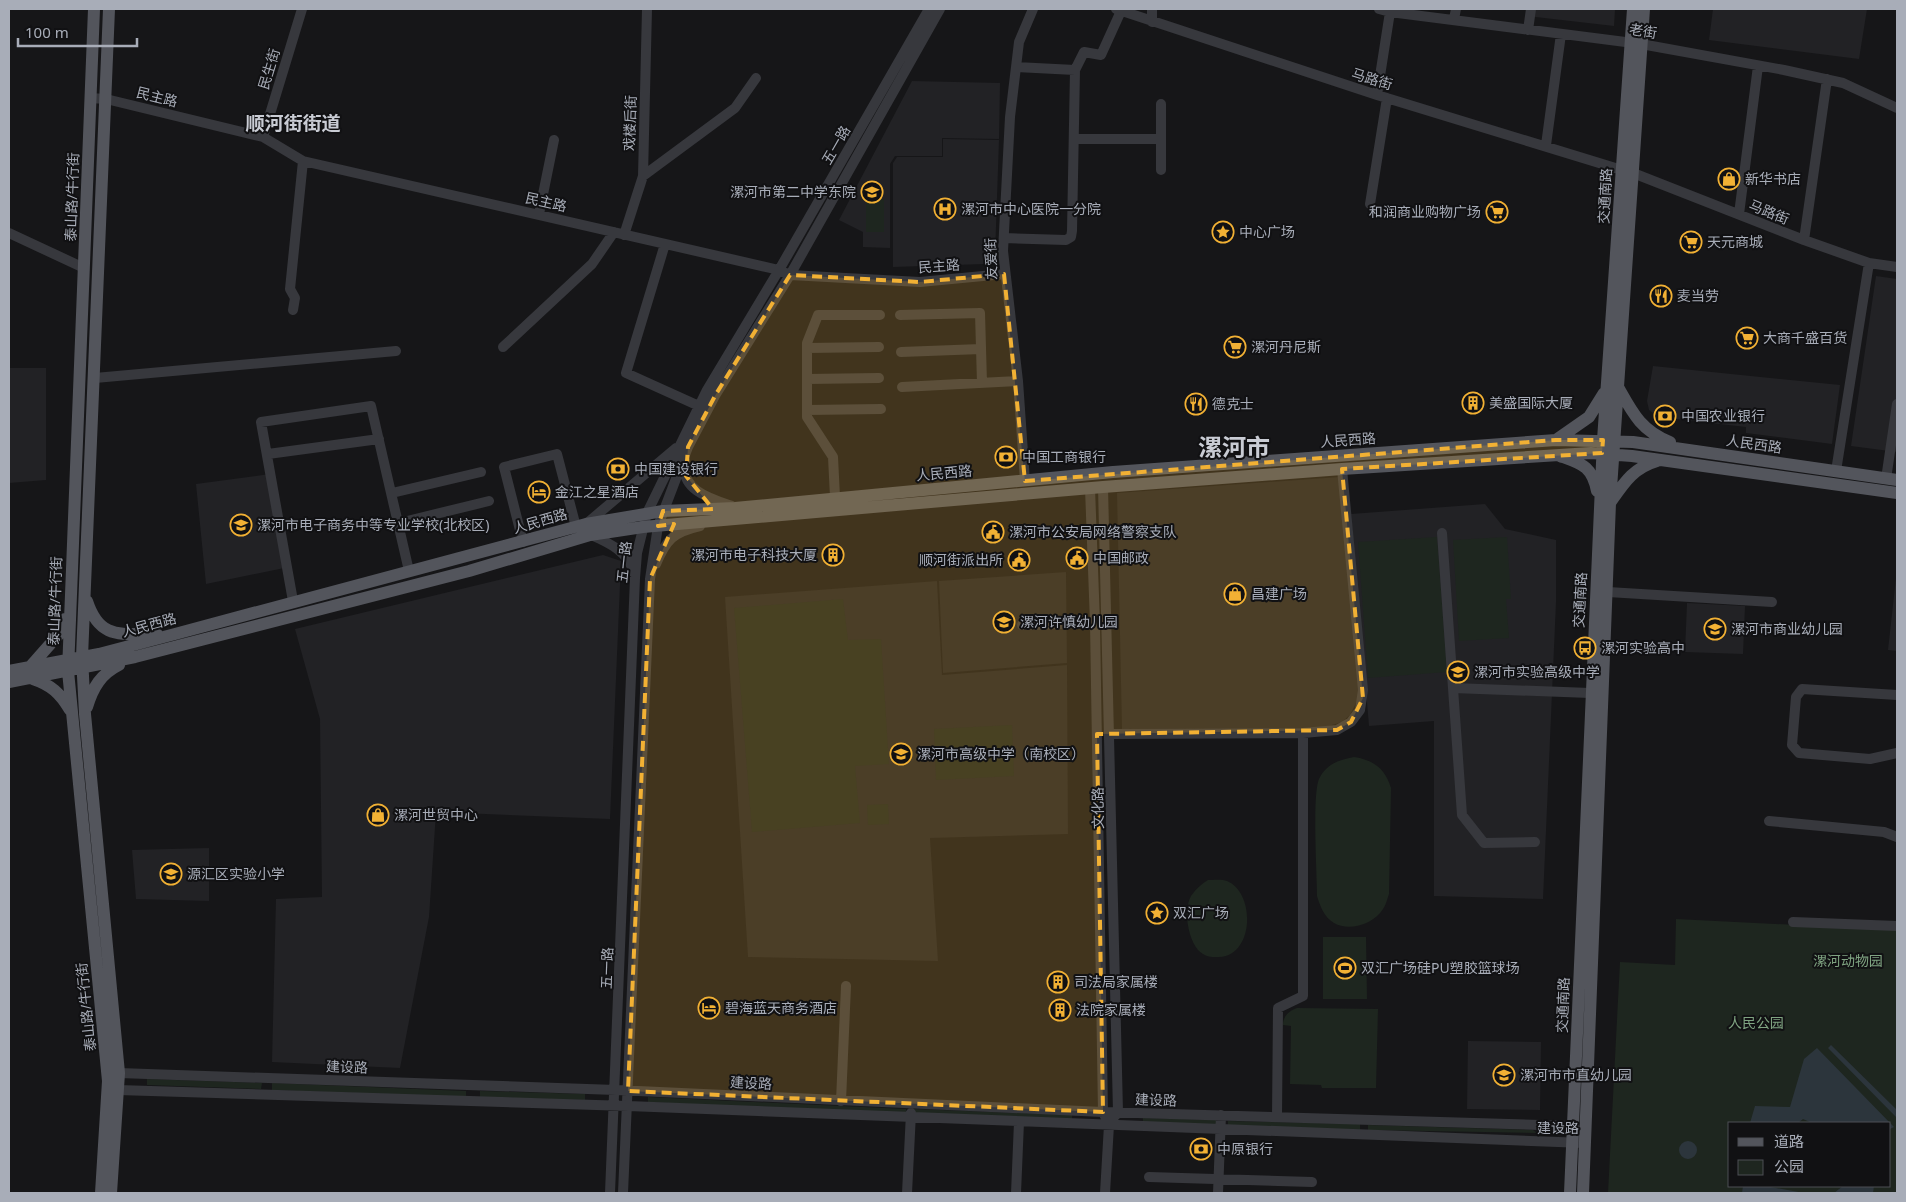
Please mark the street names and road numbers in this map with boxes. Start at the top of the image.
street label: 老街 [1628,19,1658,42]
street label: 民生街 [253,46,284,92]
street label: 马路街 [1349,63,1395,94]
street label: 民主路 [134,82,180,111]
street label: 戏楼后街 [619,95,640,151]
street label: 五一路 [817,122,854,168]
street label: 泰山路/牛行街 [60,152,83,242]
street label: 交通南路 [1594,168,1615,224]
street label: 民主路 [524,188,569,215]
street label: 马路街 [1746,195,1792,228]
street label: 友爱街 [980,238,1001,280]
street label: 民主路 [917,255,961,276]
street label: 人民西路 [1319,428,1377,451]
street label: 人民西路 [1725,430,1783,457]
street label: 人民西路 [915,461,973,484]
street label: 人民西路 [510,504,569,537]
street label: 五一路 [612,540,635,584]
street label: 泰山路/牛行街 [43,556,66,646]
street label: 交通南路 [1569,572,1590,628]
street label: 人民西路 [119,608,178,641]
street label: 文化路 [1088,787,1107,829]
street label: 五一路 [596,947,617,989]
street label: 泰山路/牛行街 [71,962,100,1052]
street label: 交通南路 [1552,977,1573,1033]
street label: 建设路 [326,1056,368,1077]
street label: 建设路 [730,1072,772,1093]
street label: 建设路 [1135,1089,1177,1110]
street label: 建设路 [1537,1118,1579,1137]

